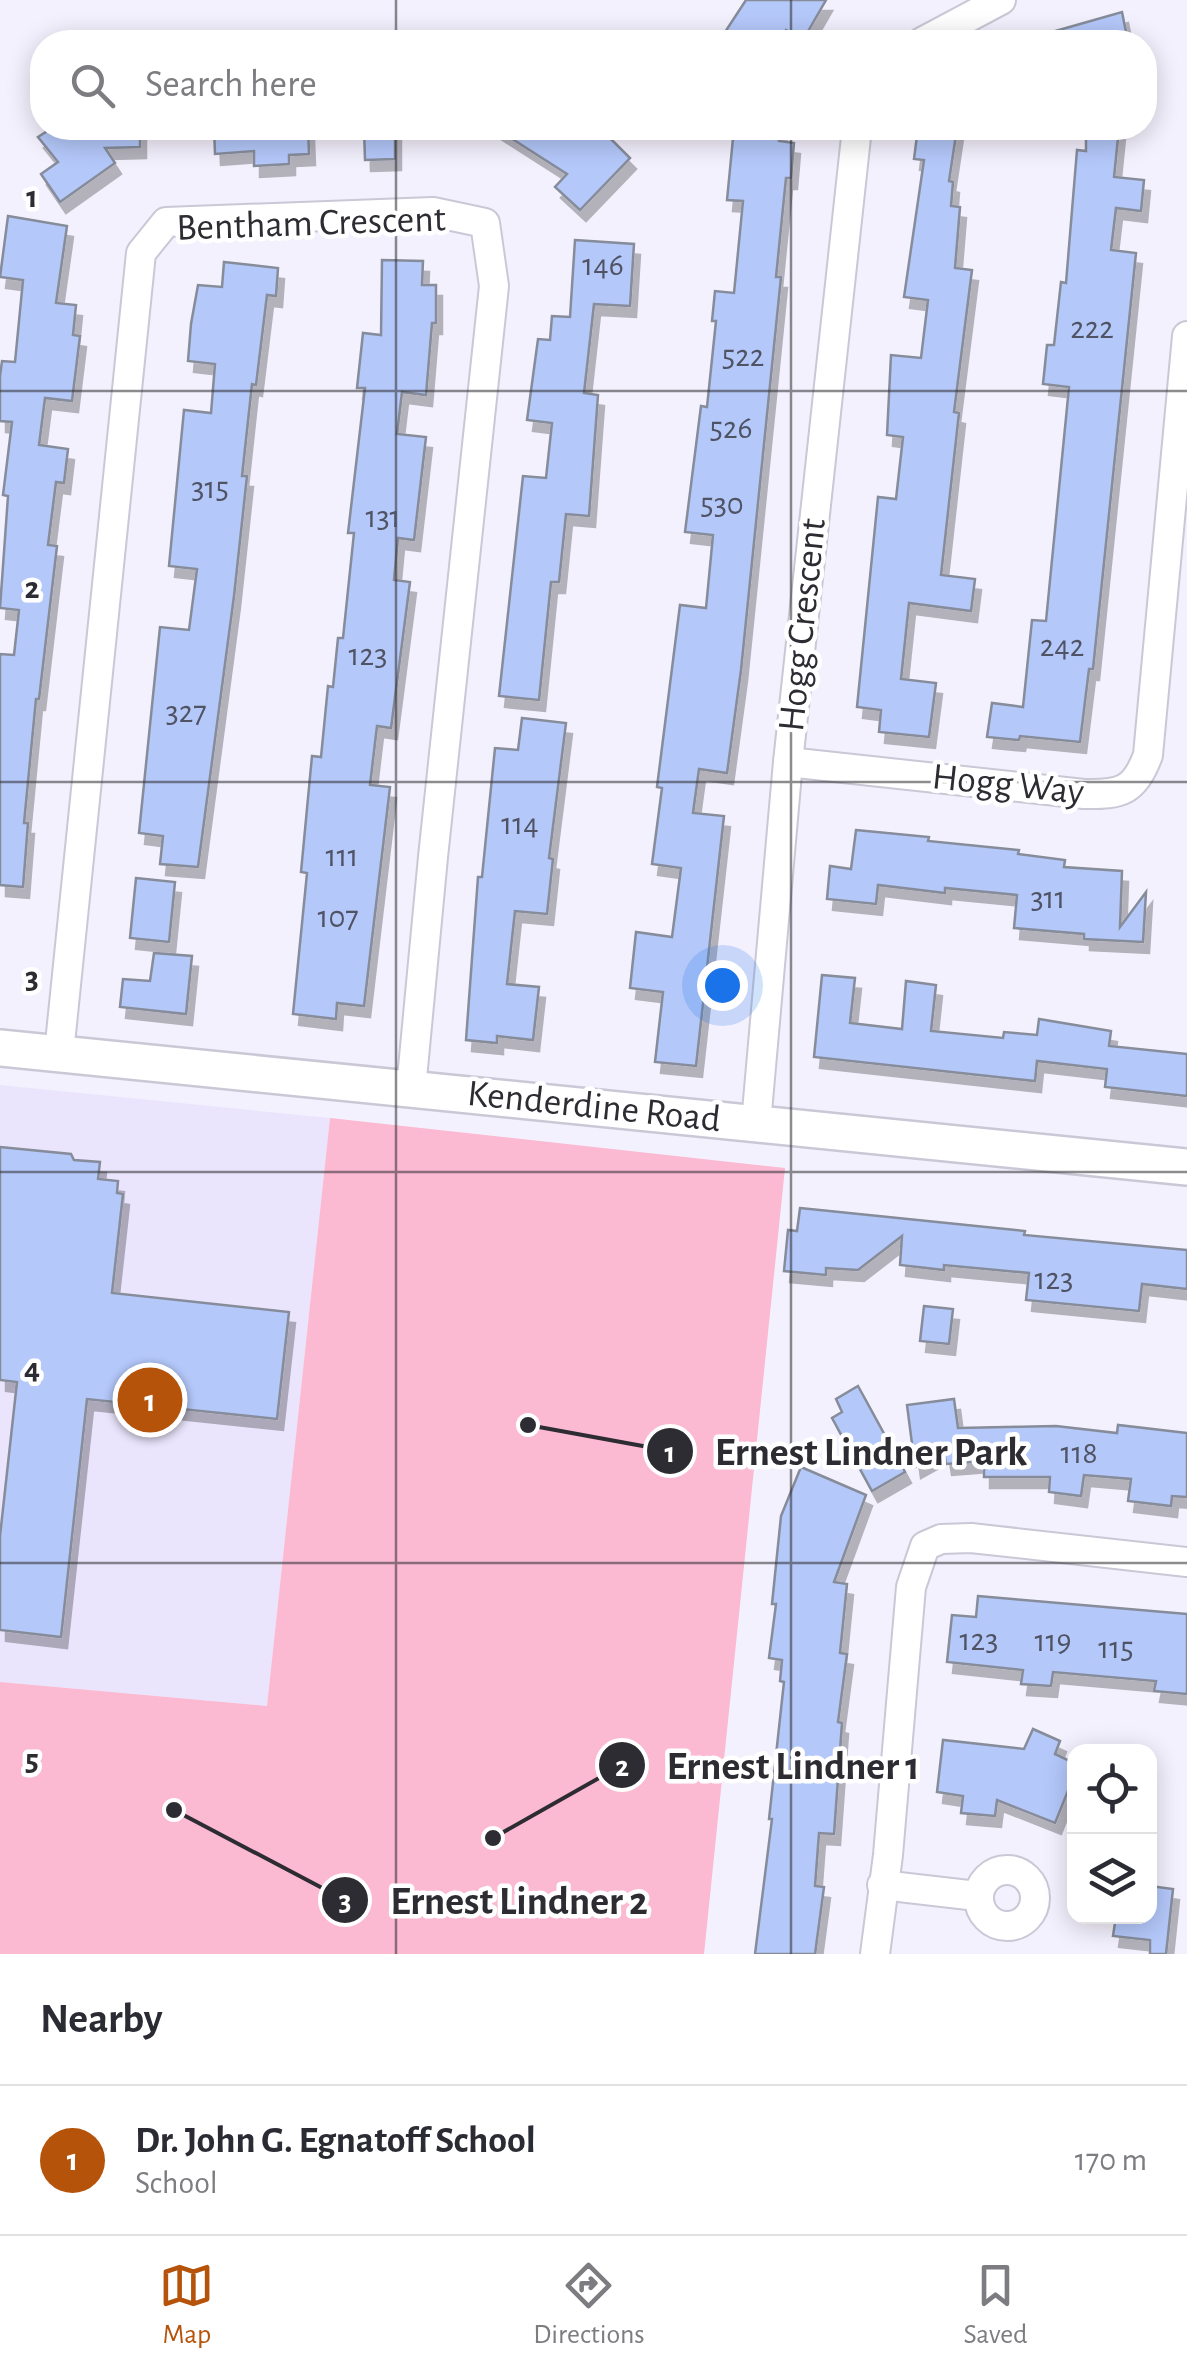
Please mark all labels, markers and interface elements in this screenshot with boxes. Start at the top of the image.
search box [30,30,1157,140]
icon: search [65,58,120,113]
text: Search here [145,66,317,104]
text: 1 [26,181,38,213]
street label: Bentham Crescent [176,200,446,248]
house number: 146 [582,249,624,281]
house number: 222 [1070,312,1114,344]
house number: 522 [722,340,764,372]
house number: 526 [710,412,752,444]
house number: 315 [191,472,229,504]
house number: 530 [700,488,744,520]
house number: 131 [365,501,401,533]
street label: Hogg Crescent [773,517,833,733]
text: 2 [24,572,40,604]
house number: 242 [1040,630,1084,662]
house number: 123 [349,639,387,671]
house number: 327 [165,696,207,728]
street label: Hogg Way [930,758,1086,812]
house number: 114 [501,808,539,840]
house number: 111 [325,840,359,872]
house number: 311 [1030,882,1066,914]
house number: 107 [317,901,359,933]
your location [697,960,748,1011]
text: 3 [25,962,39,994]
street label: Kenderdine Road [466,1075,722,1139]
house number: 123 [1035,1263,1073,1295]
text: 4 [24,1353,40,1385]
pin: 1 [118,1362,182,1438]
callout: Ernest Lindner Park [645,1416,1047,1486]
text: Ernest Lindner Park [715,1433,1027,1473]
house number: 118 [1060,1437,1098,1469]
text: 1 [665,1438,675,1468]
house number: 123 [960,1624,998,1656]
house number: 119 [1034,1625,1072,1657]
house number: 115 [1098,1632,1134,1664]
callout: Ernest Lindner 1 [597,1730,940,1800]
text: 5 [25,1744,39,1776]
map controls [1067,1744,1157,1924]
button: locate [1067,1744,1157,1834]
text: Ernest Lindner 1 [666,1747,920,1787]
text: 2 [615,1752,629,1782]
button: layers [1067,1834,1157,1924]
callout: Ernest Lindner 2 [320,1865,668,1935]
text: Ernest Lindner 2 [390,1882,648,1922]
text: 3 [339,1886,351,1916]
text: Nearby [40,1998,163,2040]
text: Dr. John G. Egnatoff School [135,2122,536,2160]
text: 1 [67,2144,78,2176]
text: 170 m [1075,2144,1147,2176]
text: School [135,2167,218,2199]
tab: Map [159,2258,214,2352]
tab: Directions [533,2258,645,2352]
tab: Saved [964,2258,1028,2352]

